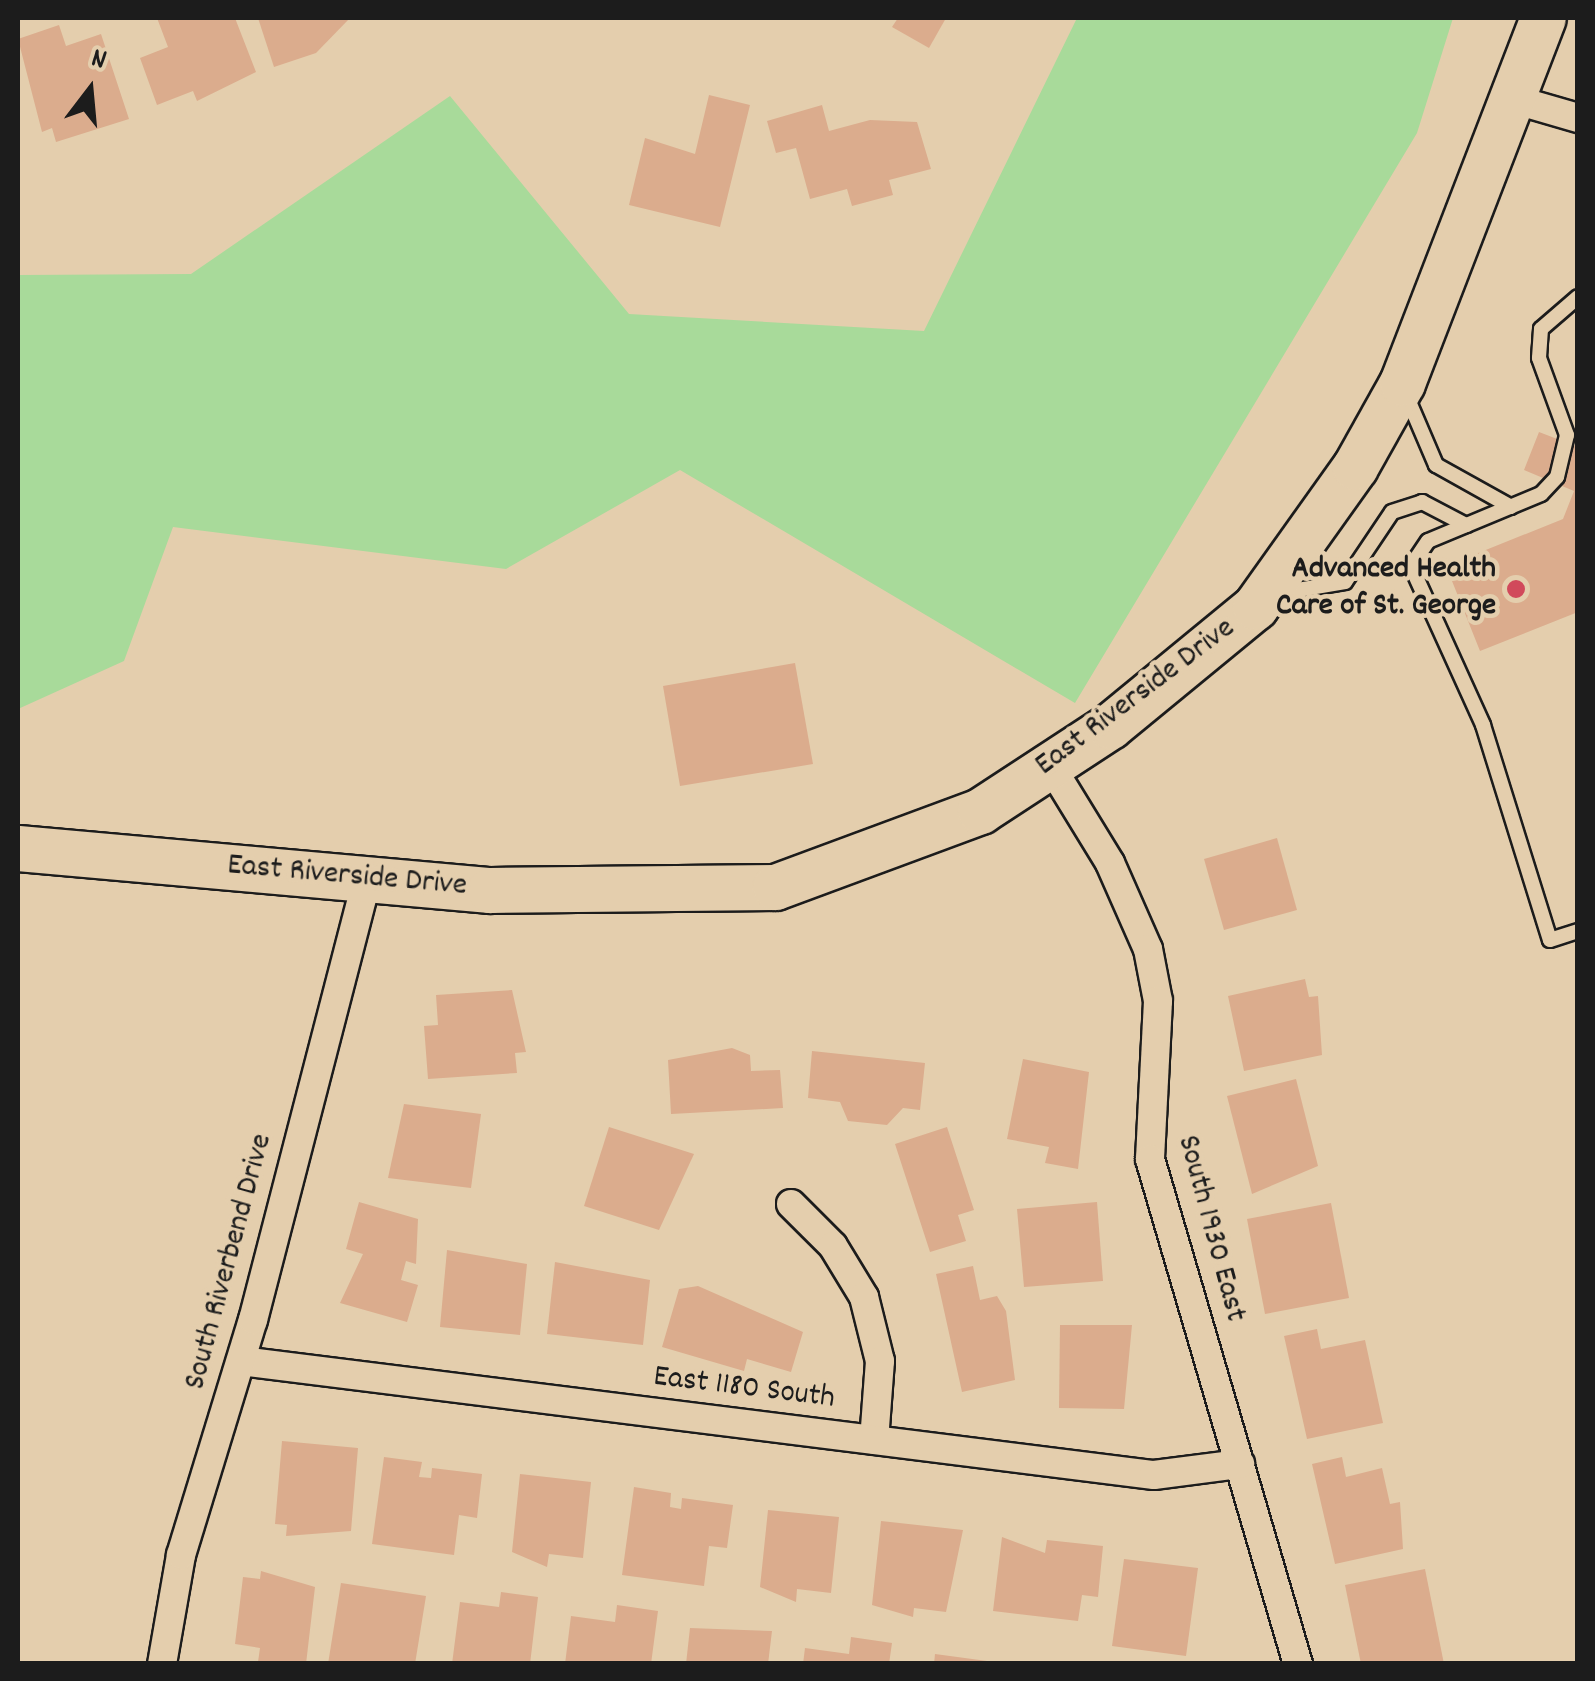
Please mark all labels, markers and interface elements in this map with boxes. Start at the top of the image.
north arrow [40,40,140,140]
text: N [86,40,110,82]
place label: Advanced Health Care of St. George [1276,552,1496,627]
marker: Advanced Health Care of St. George [1505,578,1527,600]
street label: East Riverside Drive [1028,610,1244,786]
street label: East Riverside Drive [226,847,468,907]
street label: South Riverbend Drive [177,1130,283,1394]
street label: South 1930 East [1167,1132,1253,1326]
street label: East 1180 South [651,1359,837,1419]

